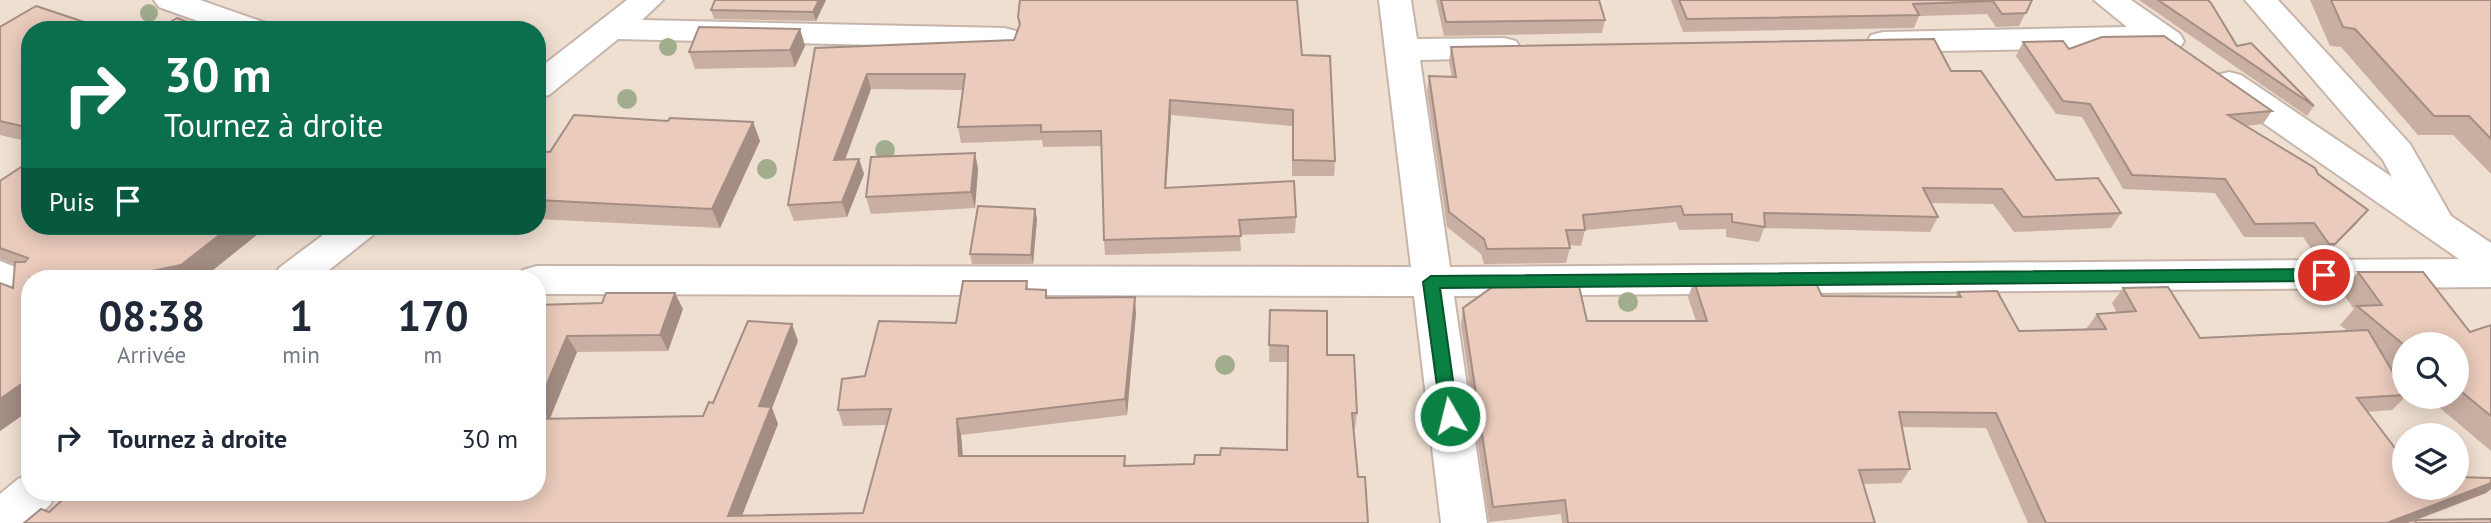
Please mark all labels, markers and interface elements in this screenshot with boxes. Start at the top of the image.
text: 30 m [164,42,271,106]
icon: right [49,49,140,140]
text: Tournez à droite [164,104,383,146]
icon: arrive [109,182,147,220]
text: Puis [49,185,95,218]
pin [2294,245,2354,305]
icon: arrive [2305,256,2343,294]
text: 08:38 [98,288,205,343]
text: 1 [289,288,313,343]
text: 170 [397,288,469,343]
map controls [2392,332,2469,500]
button: search [2392,332,2469,409]
text: Arrivée [117,340,186,369]
text: min [282,340,320,369]
text: m [424,340,442,369]
position arrow [1413,379,1487,453]
icon: right [49,419,87,457]
text: Tournez à droite [108,422,287,455]
text: 30 m [462,422,518,455]
button: layers [2392,423,2469,500]

